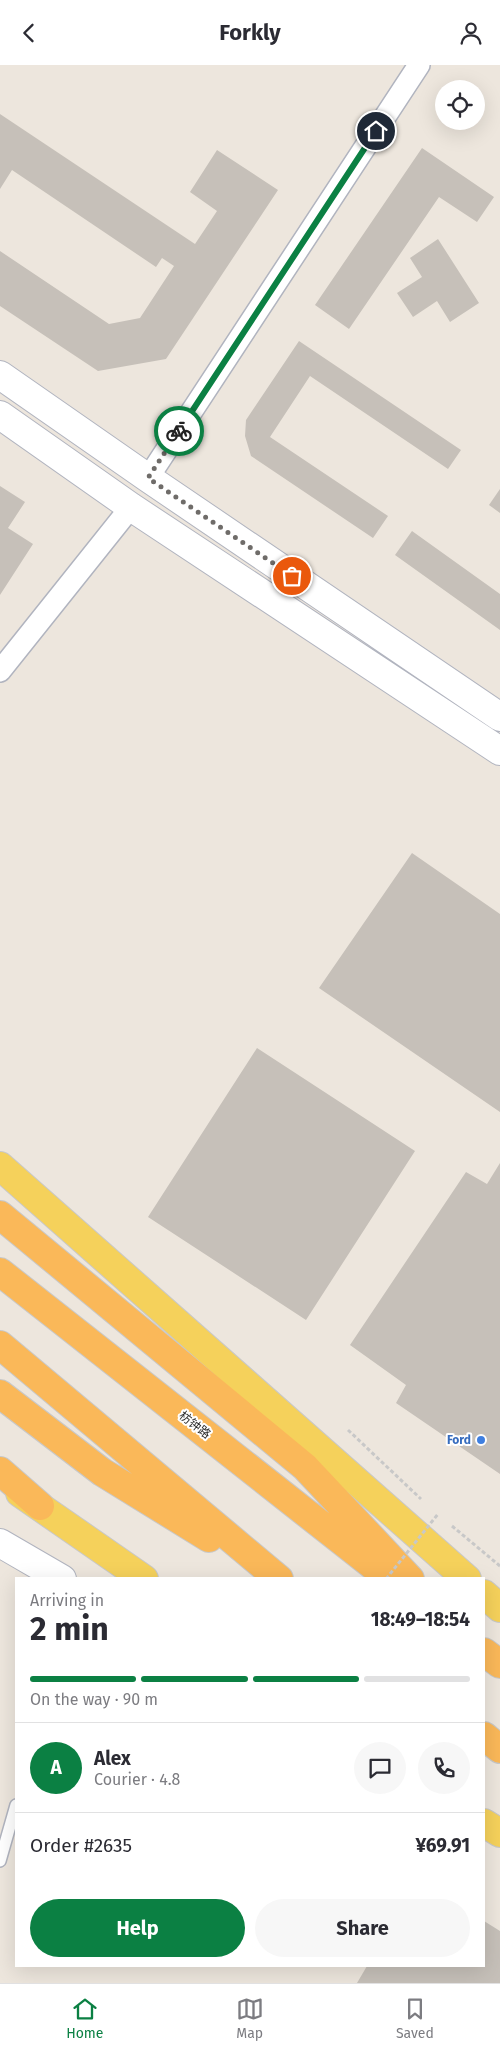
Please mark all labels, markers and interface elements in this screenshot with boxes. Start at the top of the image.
icon: back [15,19,43,47]
text: Forkly [219,19,281,46]
icon: person [457,19,485,47]
map controls [435,80,485,130]
button: locate [435,80,485,130]
pin [355,110,397,152]
icon: home [362,117,390,145]
courier [154,406,204,456]
icon: bike [165,417,193,445]
pin [271,555,313,597]
icon: bag [278,562,306,590]
street label: 枋钟路 [177,1408,213,1442]
place label: Ford [447,1433,471,1447]
marker: Ford [475,1434,487,1446]
text: Arriving in [30,1591,104,1610]
text: 18:49–18:54 [371,1608,470,1631]
text: 2 min [30,1610,109,1648]
text: On the way · 90 m [30,1690,158,1709]
button: chat [354,1742,406,1794]
button: phone [418,1742,470,1794]
text: Alex [94,1747,131,1770]
text: A [50,1756,62,1779]
text: Courier · 4.8 [94,1770,180,1789]
text: Order #2635 [30,1834,132,1857]
text: ¥69.91 [415,1834,470,1857]
button: Help [30,1899,245,1957]
button: Share [255,1899,470,1957]
tab: Home [66,1995,103,2042]
tab: Map [236,1995,264,2042]
tab: Saved [396,1995,434,2042]

